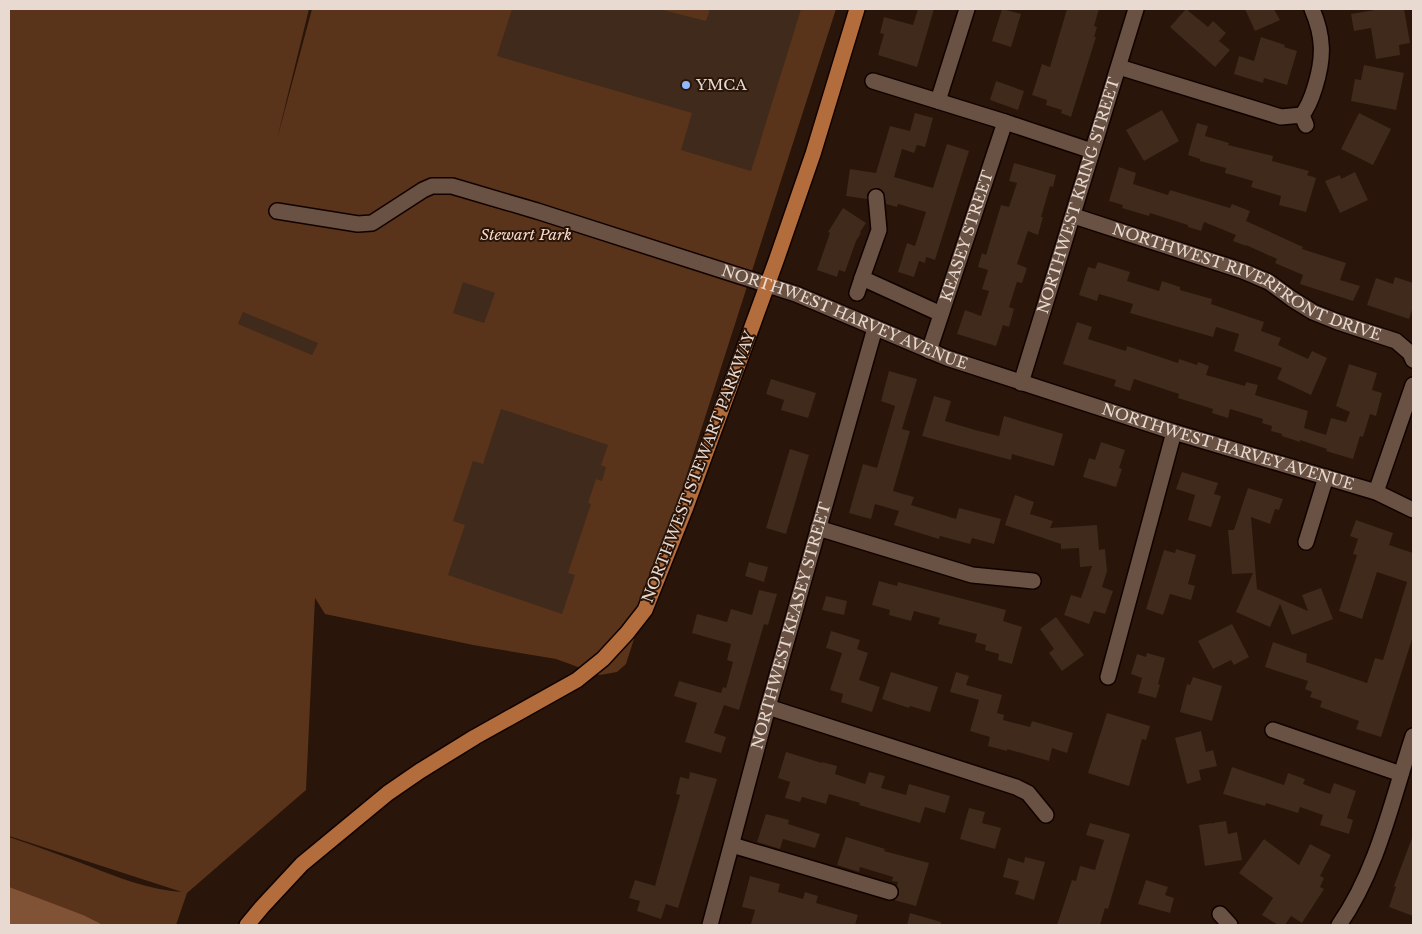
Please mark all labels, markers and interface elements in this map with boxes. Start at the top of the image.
place label: YMCA [695,75,747,94]
street label: NORTHWEST KRING STREET [1033,75,1123,316]
marker: YMCA [680,79,692,91]
street label: KEASEY STREET [936,168,997,304]
street label: NORTHWEST RIVERFRONT DRIVE [1110,219,1384,345]
park label: Stewart Park [480,225,572,244]
street label: NORTHWEST HARVEY AVENUE [719,261,970,373]
street label: NORTHWEST STEWART PARKWAY [638,327,760,605]
street label: NORTHWEST HARVEY AVENUE [1100,399,1357,494]
street label: NORTHWEST KEASEY STREET [747,500,834,751]

